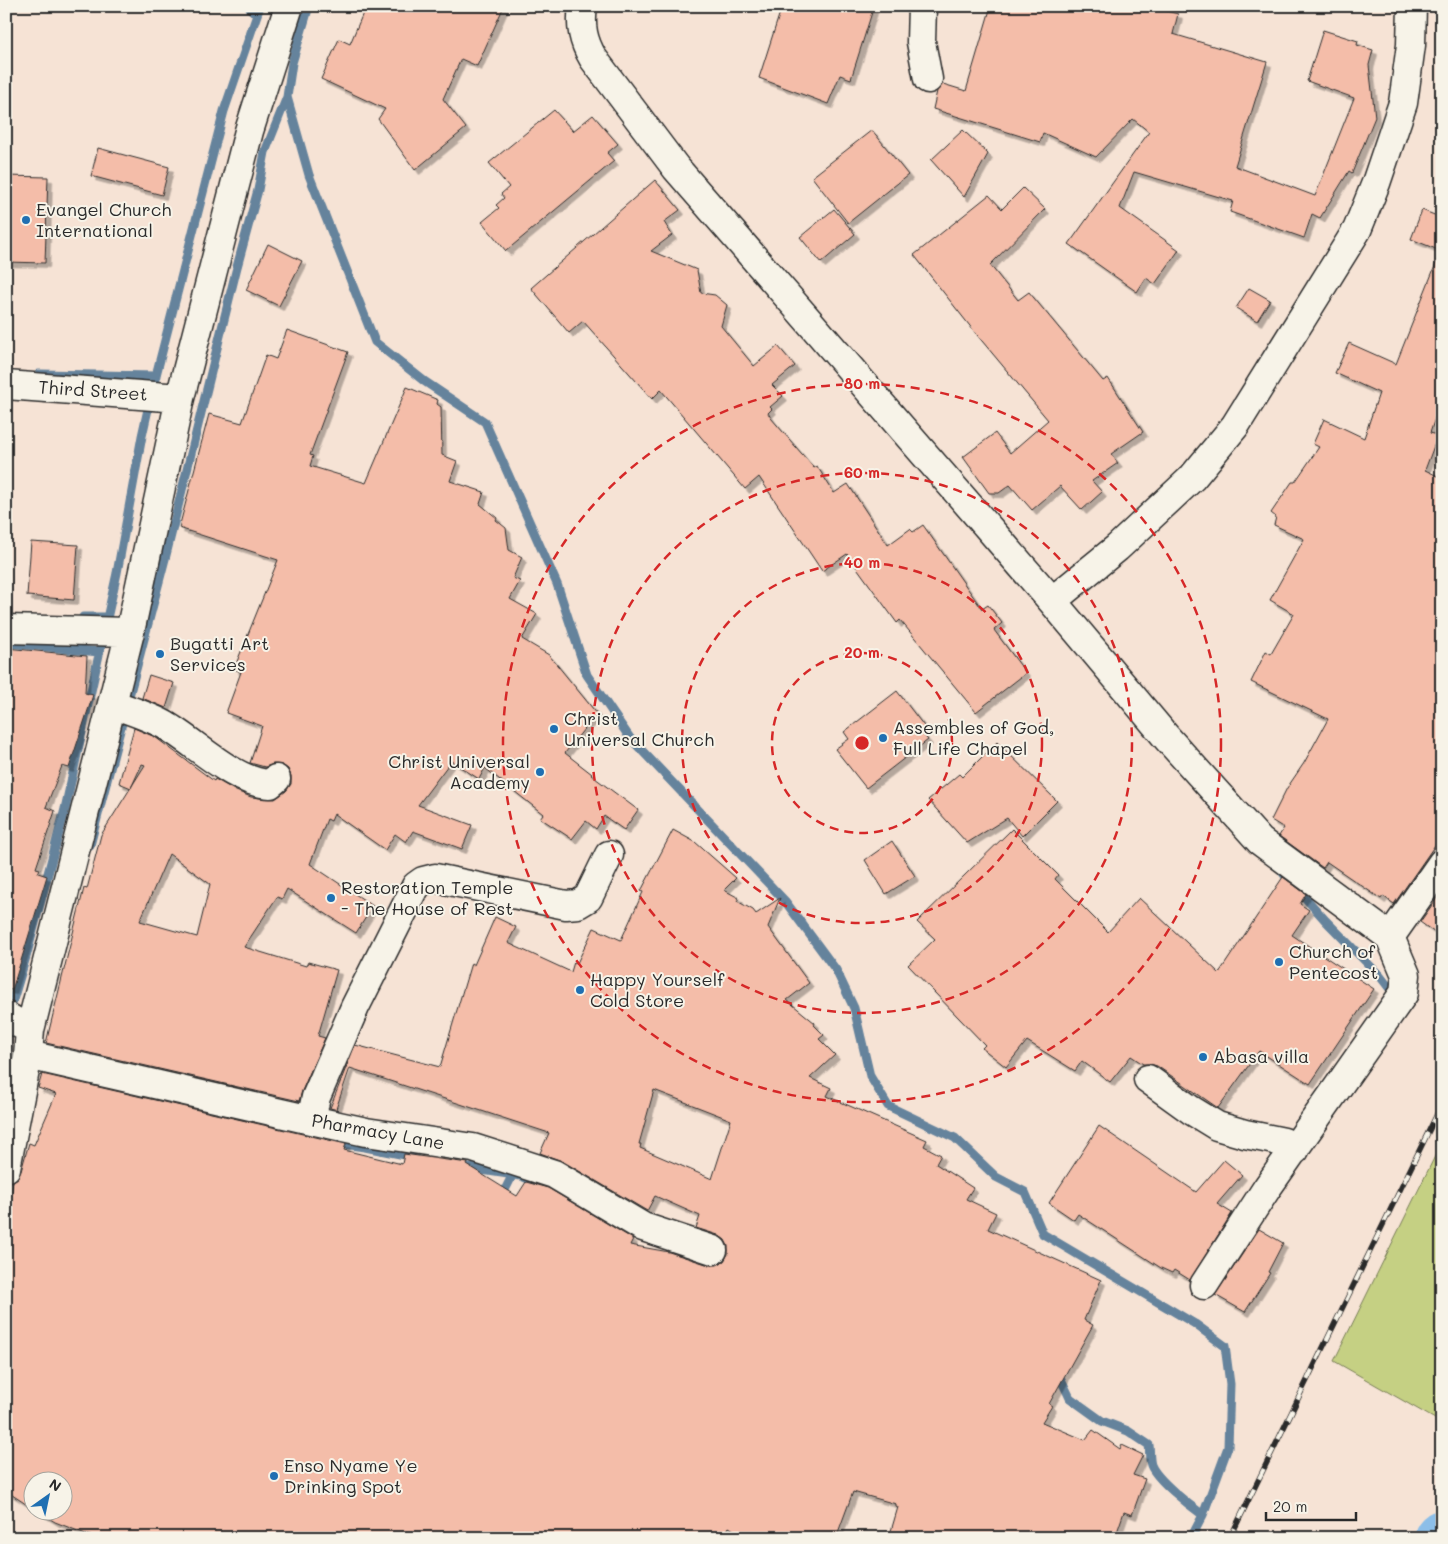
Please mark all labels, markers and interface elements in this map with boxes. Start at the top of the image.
place label: Evangel Church International [36,197,172,242]
marker: Evangel Church International [20,214,32,226]
text: 80 m [844,373,880,393]
street label: Third Street [38,374,148,406]
text: 60 m [844,462,880,482]
text: 40 m [844,552,880,572]
place label: Bugatti Art Services [170,631,269,676]
text: 20 m [844,642,880,662]
marker: Bugatti Art Services [154,648,166,660]
place label: Christ Universal Church [564,706,714,751]
place label: Assembles of God, Full Life Chapel [893,715,1054,760]
marker: Christ Universal Church [548,723,560,735]
marker: Assembles of God, Full Life Chapel [877,732,889,744]
centre of rings [853,734,871,752]
place label: Christ Universal Academy [388,749,530,794]
marker: Christ Universal Academy [534,766,546,778]
place label: Restoration Temple - The House of Rest [341,875,513,920]
marker: Restoration Temple - The House of Rest [325,892,337,904]
place label: Church of Pentecost [1289,939,1378,984]
marker: Church of Pentecost [1273,956,1285,968]
place label: Happy Yourself Cold Store [590,967,725,1012]
marker: Happy Yourself Cold Store [574,984,586,996]
place label: Abasa villa [1213,1044,1309,1068]
marker: Abasa villa [1197,1051,1209,1063]
street label: Pharmacy Lane [310,1108,446,1155]
place label: Enso Nyame Ye Drinking Spot [284,1453,418,1498]
marker: Enso Nyame Ye Drinking Spot [268,1470,280,1482]
north arrow [22,1472,72,1522]
text: N [46,1474,65,1496]
scale bar [1266,1489,1356,1521]
text: 20 m [1273,1496,1307,1516]

